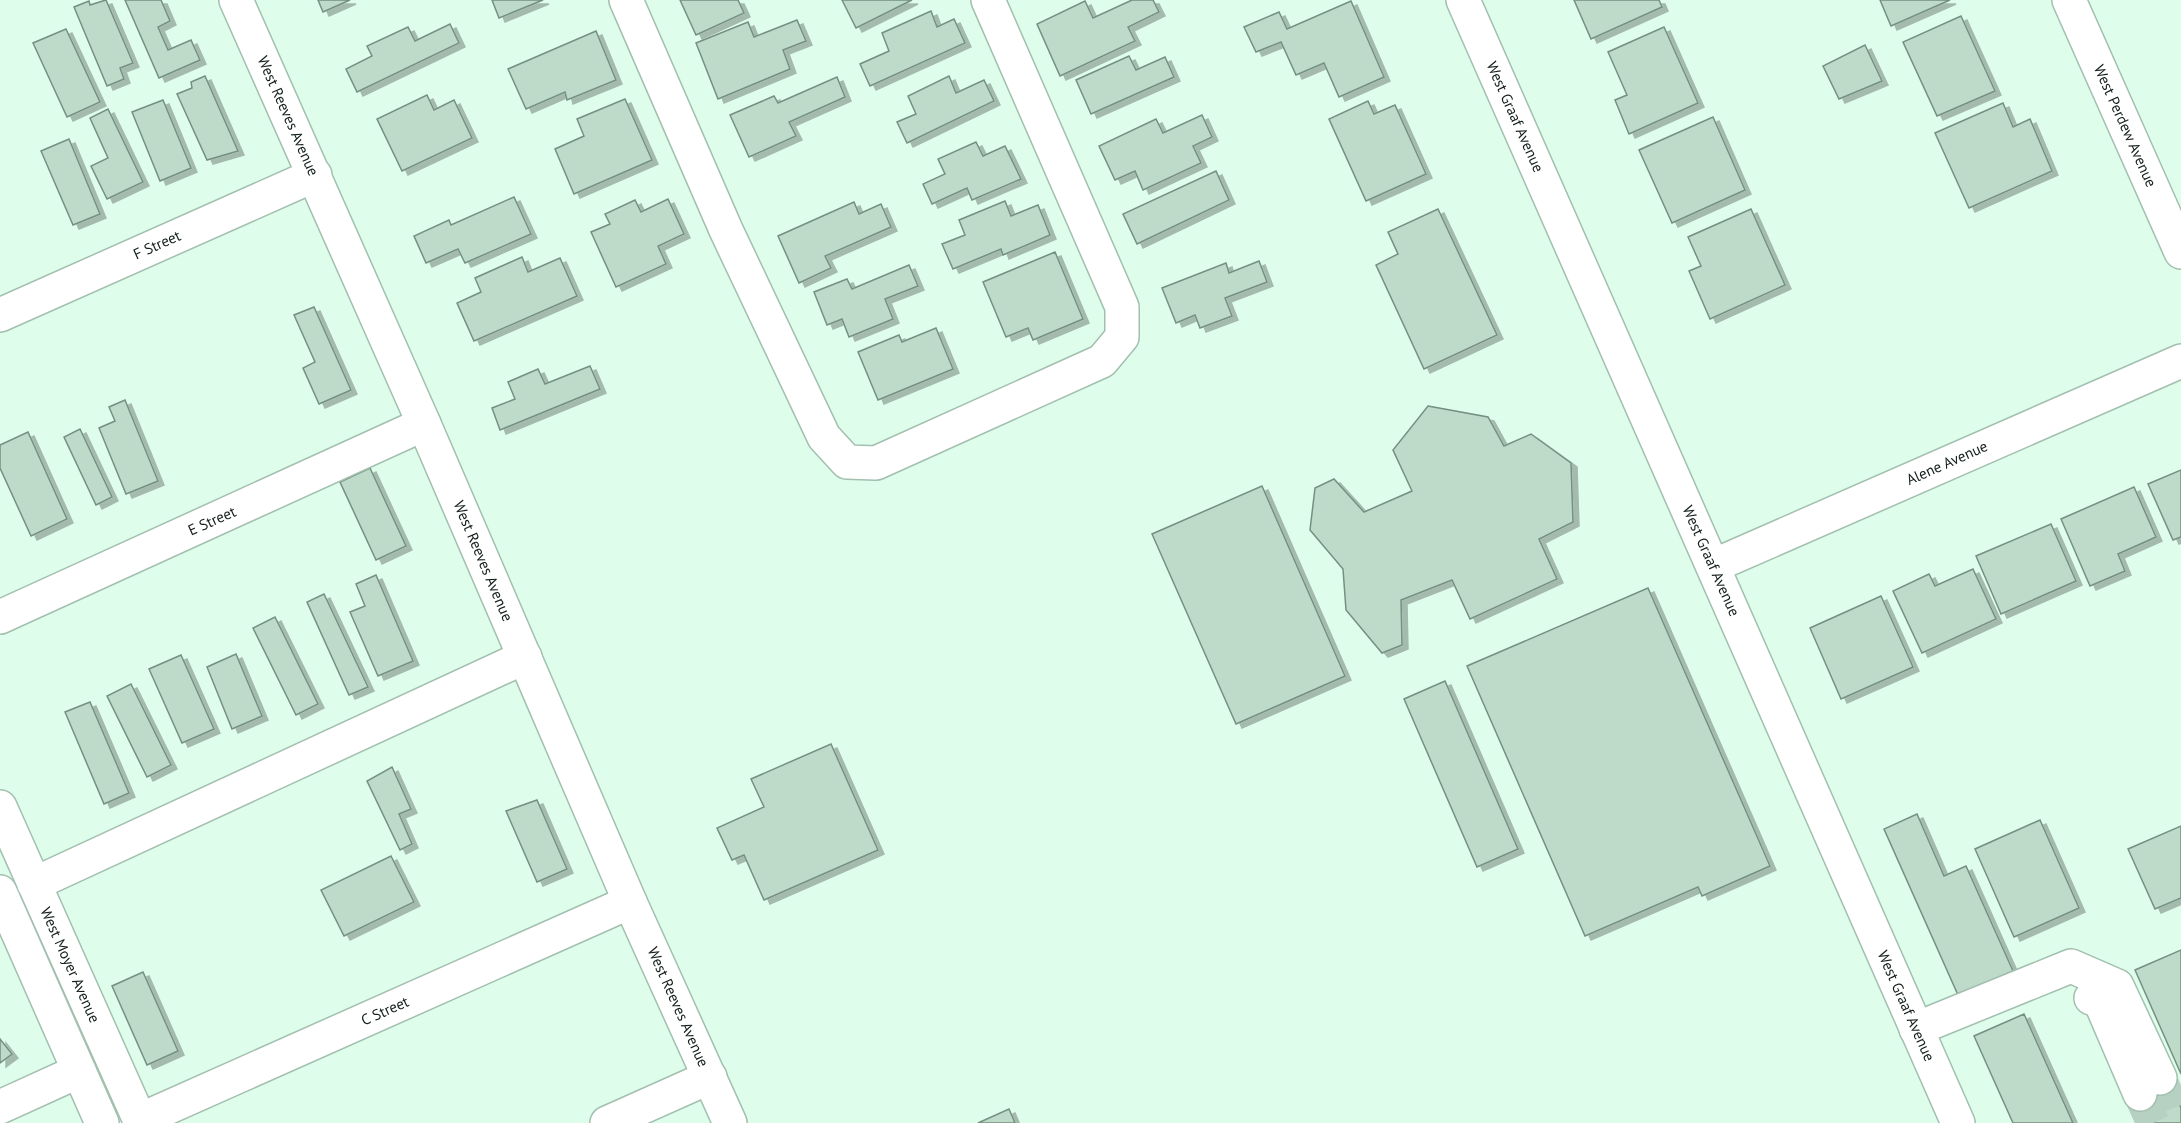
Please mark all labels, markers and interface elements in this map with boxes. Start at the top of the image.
street label: West Reeves Avenue [254,53,323,179]
street label: West Graaf Avenue [1483,59,1548,175]
street label: West Perdew Avenue [2090,62,2161,190]
street label: F Street [130,226,184,263]
street label: Alene Avenue [1903,436,1990,489]
street label: West Reeves Avenue [449,498,517,624]
street label: E Street [185,502,239,539]
street label: West Graaf Avenue [1679,503,1744,619]
street label: West Moyer Avenue [36,904,104,1026]
street label: West Reeves Avenue [644,944,713,1070]
street label: West Graaf Avenue [1874,948,1939,1064]
street label: C Street [358,992,412,1029]

